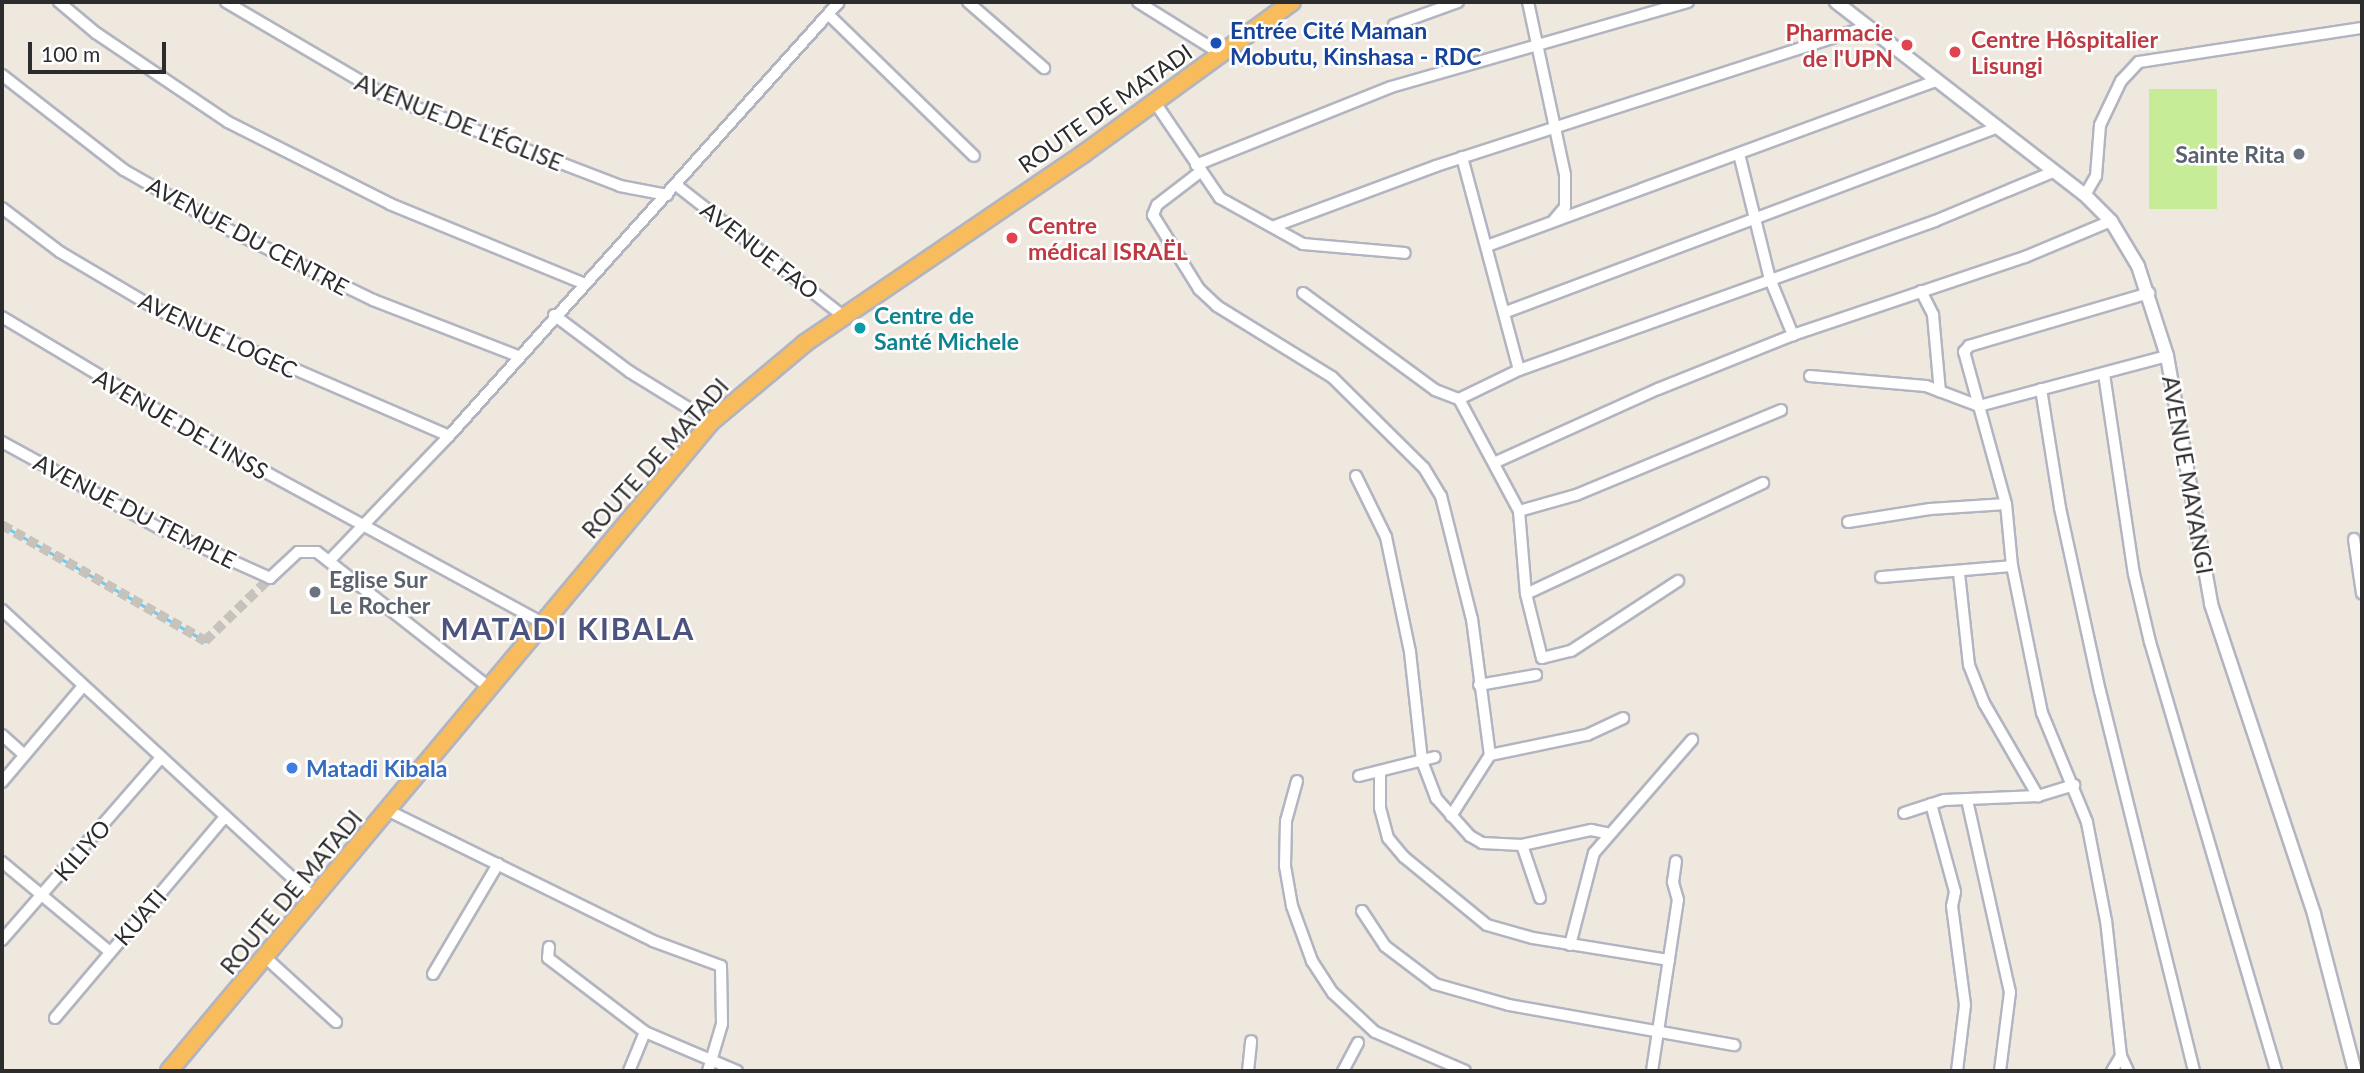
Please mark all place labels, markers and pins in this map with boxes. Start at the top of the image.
place label: Entrée Cité Maman Mobutu, Kinshasa - RDC [1230,16,1481,70]
place label: Pharmacie de l'UPN [1785,18,1893,72]
place label: Centre Hôspitalier Lisungi [1971,25,2158,79]
marker: Entrée Cité Maman Mobutu, Kinshasa - RDC [1208,35,1224,51]
marker: Pharmacie de l'UPN [1899,37,1915,53]
marker: Centre Hôspitalier Lisungi [1945,42,1965,62]
place label: Sainte Rita [2175,140,2285,168]
marker: Sainte Rita [2291,146,2307,162]
place label: Centre médical ISRAËL [1028,211,1188,265]
marker: Centre médical ISRAËL [1002,228,1022,248]
place label: Centre de Santé Michele [874,301,1019,355]
marker: Centre de Santé Michele [852,320,868,336]
place label: Eglise Sur Le Rocher [329,565,430,619]
marker: Eglise Sur Le Rocher [307,584,323,600]
place label: Matadi Kibala [306,754,447,782]
marker: Matadi Kibala [284,760,300,776]

